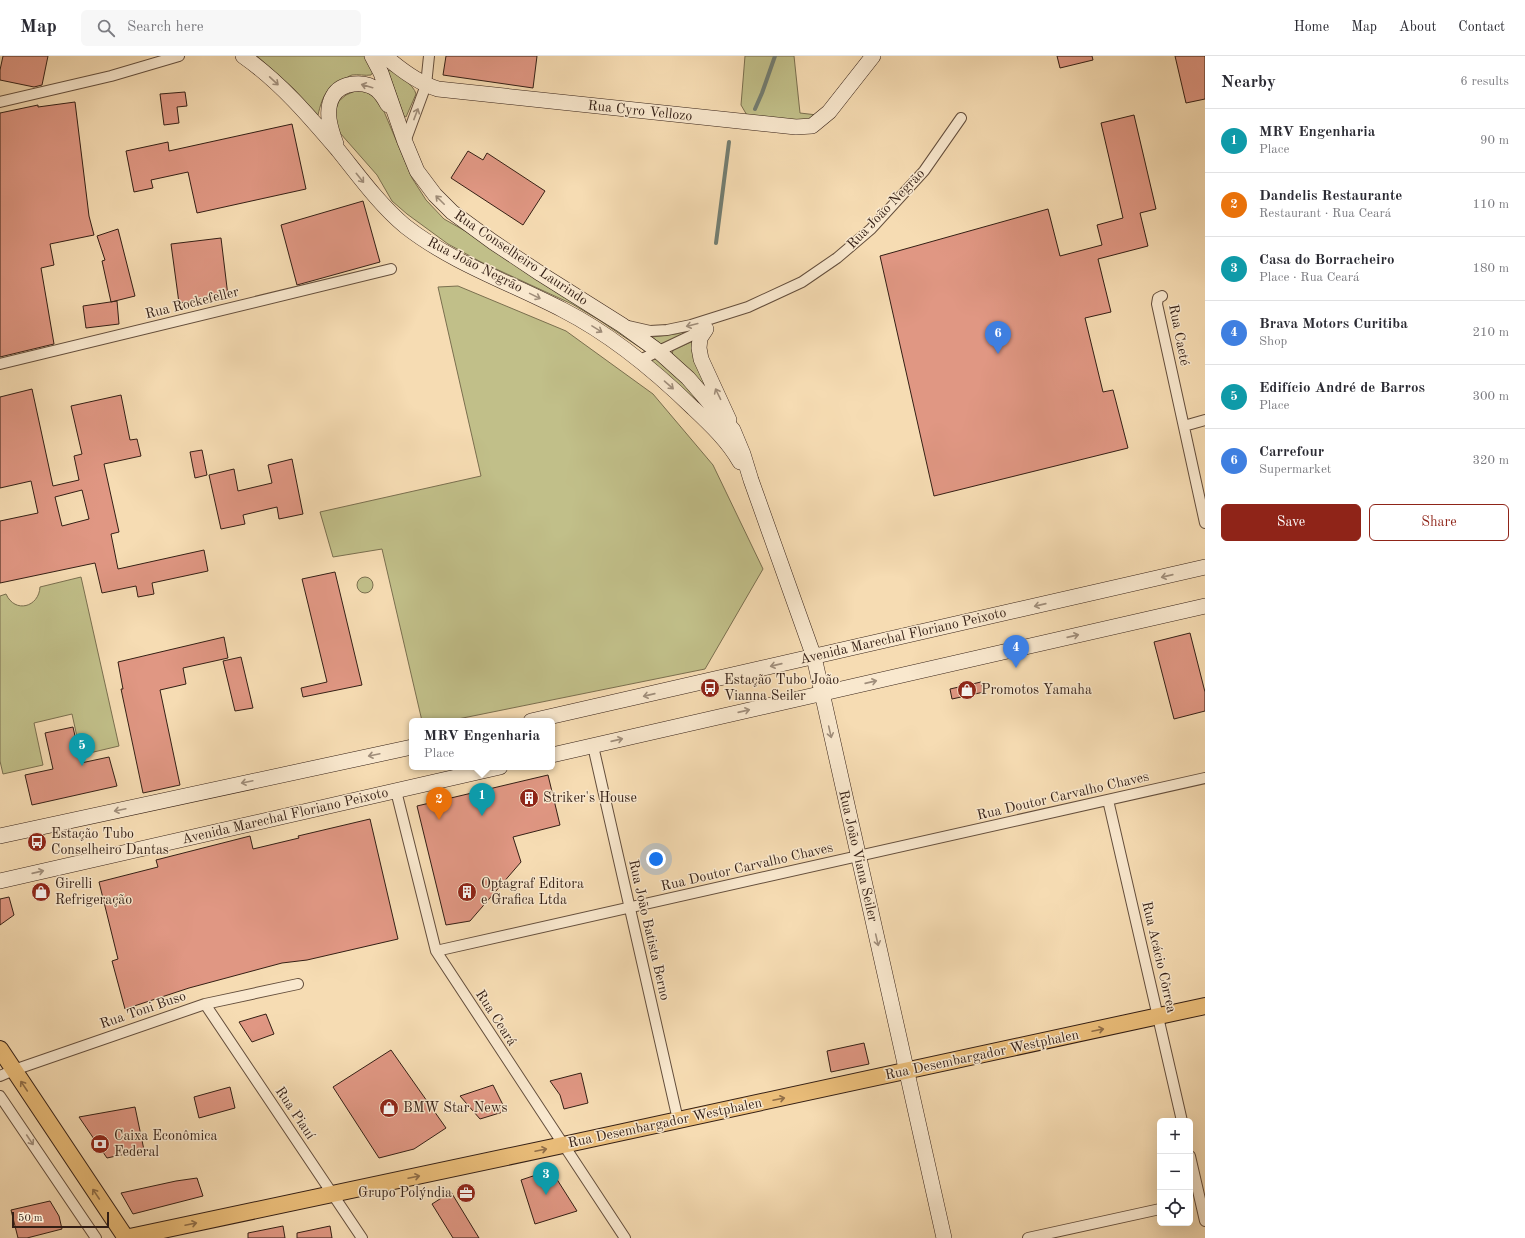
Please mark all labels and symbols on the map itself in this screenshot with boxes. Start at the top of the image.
one-way arrow [269,76,279,85]
one-way arrow [360,82,373,89]
street label: Rua Cyro Vellozo [587,99,693,123]
one-way arrow [412,108,420,120]
street label: Rua João Negrão [844,166,928,252]
one-way arrow [355,172,364,183]
one-way arrow [435,195,445,205]
street label: Rua Conselheiro Laurindo [452,208,590,308]
street label: Rua João Negrão [425,235,525,295]
street label: Rua Rockefeller [144,285,240,321]
one-way arrow [528,293,540,300]
street label: Rua Caeté [1166,303,1192,367]
one-way arrow [686,321,699,329]
pin: 6 [985,321,1011,354]
one-way arrow [591,326,603,334]
one-way arrow [664,380,674,389]
one-way arrow [714,388,721,400]
one-way arrow [1161,572,1174,580]
one-way arrow [1034,601,1047,609]
street label: Avenida Marechal Floriano Peixoto [798,605,1008,667]
one-way arrow [1066,632,1079,640]
pin: 4 [1003,635,1029,668]
one-way arrow [769,662,782,670]
place label: Estação Tubo João Vianna Seiler [724,673,839,703]
bus stop icon: Estação Tubo João Vianna Seiler [699,677,721,699]
one-way arrow [864,678,877,686]
shop icon: Promotos Yamaha [956,679,978,701]
place label: Promotos Yamaha [981,683,1092,697]
one-way arrow [643,691,656,699]
one-way arrow [737,707,750,715]
one-way arrow [827,725,835,738]
pin: 5 [69,733,95,766]
one-way arrow [610,736,623,744]
one-way arrow [368,751,381,759]
street label: Rua Doutor Carvalho Chaves [976,769,1150,823]
one-way arrow [241,779,254,787]
pin: 1 [469,783,495,816]
street label: Avenida Marechal Floriano Peixoto [180,785,390,847]
pin: 2 [426,787,452,820]
building icon: Striker's House [518,787,540,809]
street label: Rua João Viana Seiler [836,789,880,923]
place label: Striker's House [543,791,637,805]
one-way arrow [114,806,127,814]
place label: Estação Tubo Conselheiro Dantas [51,827,169,857]
bus stop icon: Estação Tubo Conselheiro Dantas [26,831,48,853]
street label: Rua Doutor Carvalho Chaves [660,840,834,894]
your location [646,849,666,869]
street label: Rua João Batista Berno [626,858,672,1002]
one-way arrow [31,868,44,876]
place label: Girelli Refrigeração [55,877,132,907]
place label: Optagraf Editora e Grafica Ltda [481,877,584,907]
shop icon: Girelli Refrigeração [30,881,52,903]
building icon: Optagraf Editora e Grafica Ltda [456,881,478,903]
street label: Rua Acácio Côrrea [1139,900,1179,1014]
one-way arrow [874,934,882,947]
street label: Rua Ceará [473,987,519,1049]
street label: Rua Toni Buso [98,989,188,1031]
one-way arrow [1091,1026,1104,1034]
street label: Rua Desembargador Westphalen [884,1027,1081,1082]
one-way arrow [20,1080,28,1091]
street label: Rua Piauí [272,1084,318,1142]
one-way arrow [772,1094,785,1102]
street label: Rua Desembargador Westphalen [567,1095,764,1150]
shop icon: BMW Star News [378,1097,400,1119]
place label: BMW Star News [403,1101,508,1115]
place label: Caixa Econômica Federal [114,1129,217,1159]
bank icon: Caixa Econômica Federal [89,1133,111,1155]
one-way arrow [25,1134,34,1145]
one-way arrow [534,1145,547,1153]
pin: 3 [533,1162,559,1195]
one-way arrow [407,1172,420,1180]
office icon: Grupo Polýndia [455,1182,477,1204]
place label: Grupo Polýndia [358,1186,452,1200]
one-way arrow [92,1189,100,1200]
scale bar [12,1210,109,1229]
one-way arrow [184,1220,197,1228]

